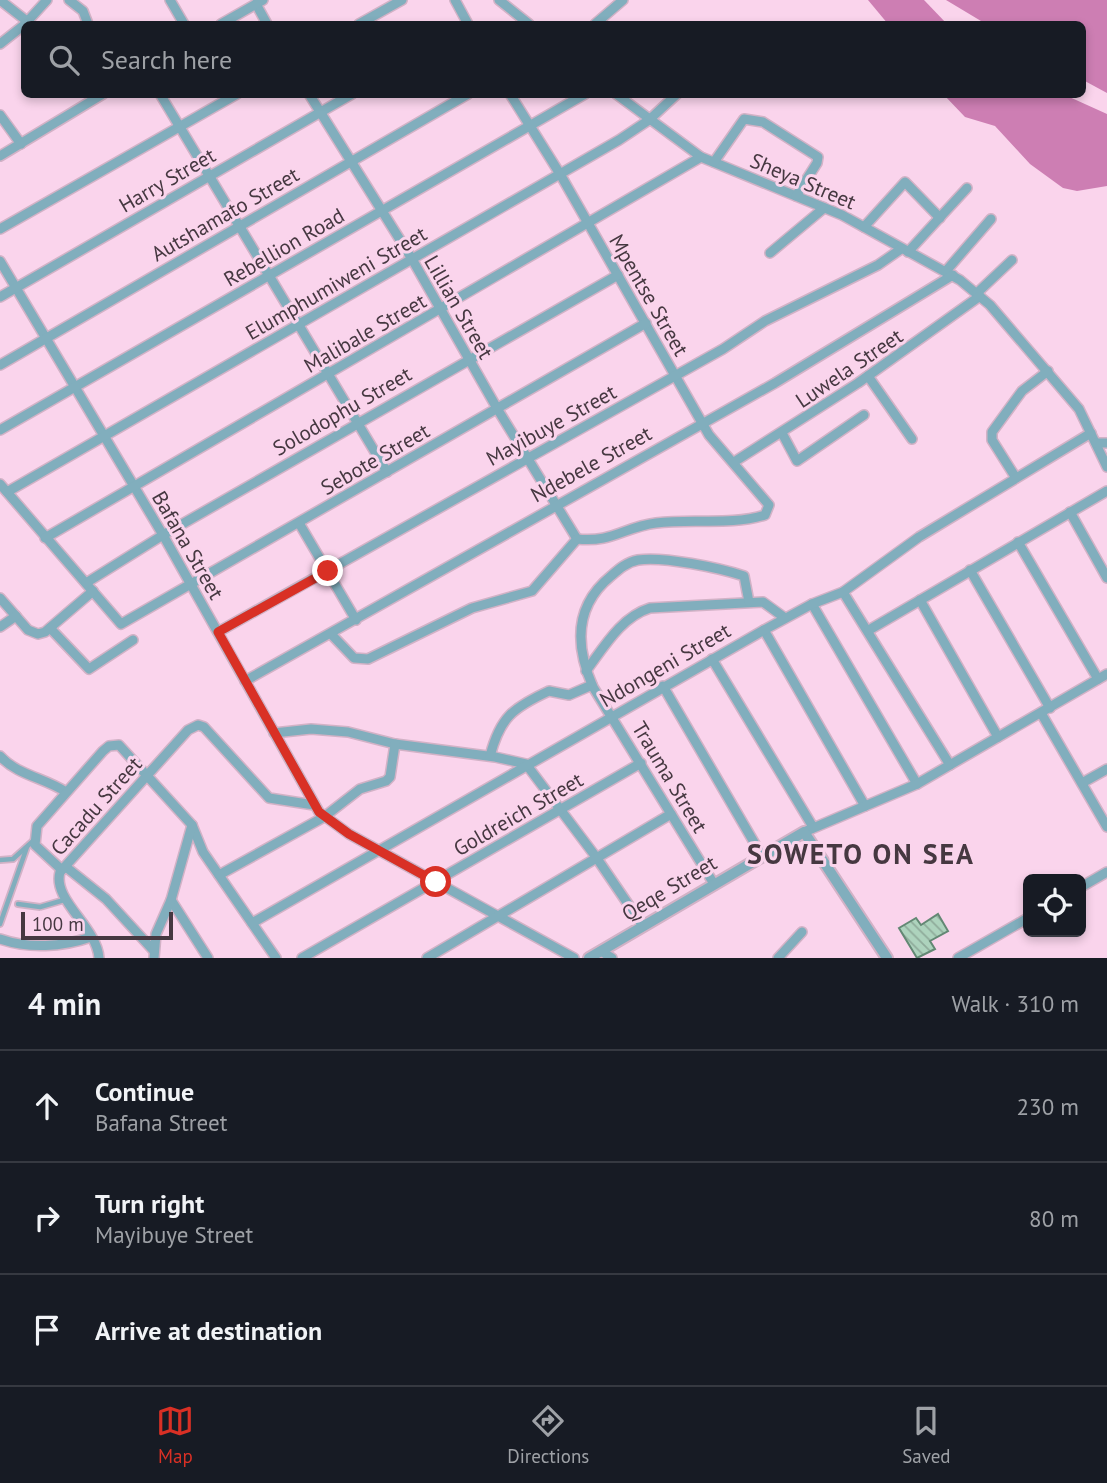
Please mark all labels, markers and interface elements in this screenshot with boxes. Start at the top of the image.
search box [21,21,1086,98]
icon: search [45,41,83,79]
text: Search here [101,43,232,76]
street label: Harry Street [114,142,220,218]
street label: Sheya Street [746,147,860,215]
street label: Autshamato Street [146,161,304,267]
street label: Rebellion Road [219,202,349,292]
street label: Elumphumiweni Street [241,220,431,346]
street label: Mpentse Street [603,229,695,361]
street label: Lillian Street [418,250,500,364]
street label: Malibale Street [299,287,431,379]
street label: Luwela Street [790,322,908,414]
street label: Solodophu Street [268,360,416,462]
street label: Mayibuye Street [481,378,621,472]
street label: Sebote Street [316,417,434,501]
street label: Ndebele Street [526,420,656,508]
street label: Bafana Street [146,486,230,604]
route end [312,555,343,586]
street label: Ndongeni Street [595,617,735,713]
street label: Trauma Street [626,716,714,838]
street label: Cacadu Street [45,751,147,861]
street label: Goldreich Street [448,766,588,862]
district label: SOWETO ON SEA [747,835,975,872]
street label: Qeqe Street [617,849,721,927]
route start [420,866,451,897]
map controls [1023,874,1086,937]
button: locate [1023,874,1086,937]
scale bar [21,909,173,941]
text: 100 m [32,912,84,936]
text: 4 min [28,984,101,1023]
text: Walk · 310 m [952,989,1079,1018]
text: Continue [95,1075,194,1108]
icon: ahead [28,1087,66,1125]
text: 230 m [1017,1092,1079,1121]
text: Bafana Street [95,1108,227,1137]
text: Turn right [95,1187,204,1220]
icon: right [28,1199,66,1237]
text: 80 m [1029,1204,1079,1233]
text: Mayibuye Street [95,1220,253,1249]
icon: arrive [28,1311,66,1349]
text: Arrive at destination [95,1314,322,1347]
tab: Map [156,1402,194,1468]
tab: Directions [507,1402,589,1468]
tab: Saved [902,1402,951,1468]

